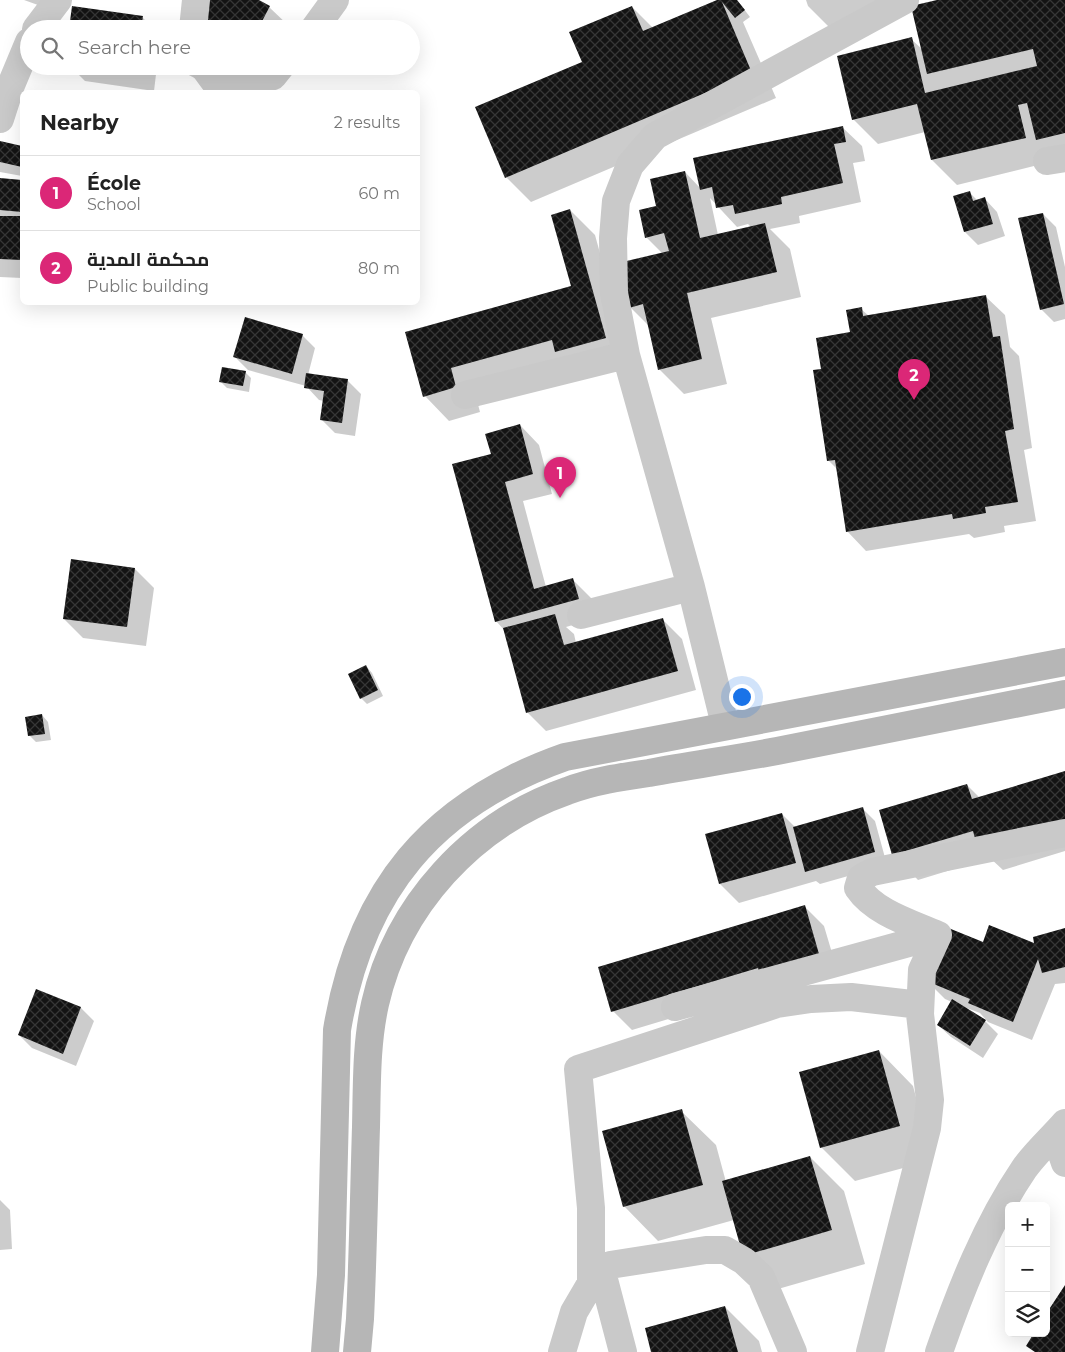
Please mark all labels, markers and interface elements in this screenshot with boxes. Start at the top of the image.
search box [20,20,420,75]
icon: search [38,34,66,62]
text: Search here [78,36,191,59]
text: Nearby [40,110,119,135]
text: 2 results [334,113,400,132]
text: École [87,172,141,195]
text: 1 [53,184,59,203]
text: 60 m [358,184,400,203]
text: School [87,195,141,214]
text: محكمة المدية [87,248,209,271]
text: 2 [51,259,61,278]
text: 80 m [358,259,400,278]
text: Public building [87,277,209,296]
pin: 2 [898,359,930,400]
pin: 1 [544,457,576,498]
your location [729,684,755,710]
map controls [1005,1202,1050,1337]
button: + [1005,1202,1050,1247]
button: − [1005,1247,1050,1292]
button: layers [1005,1292,1050,1337]

